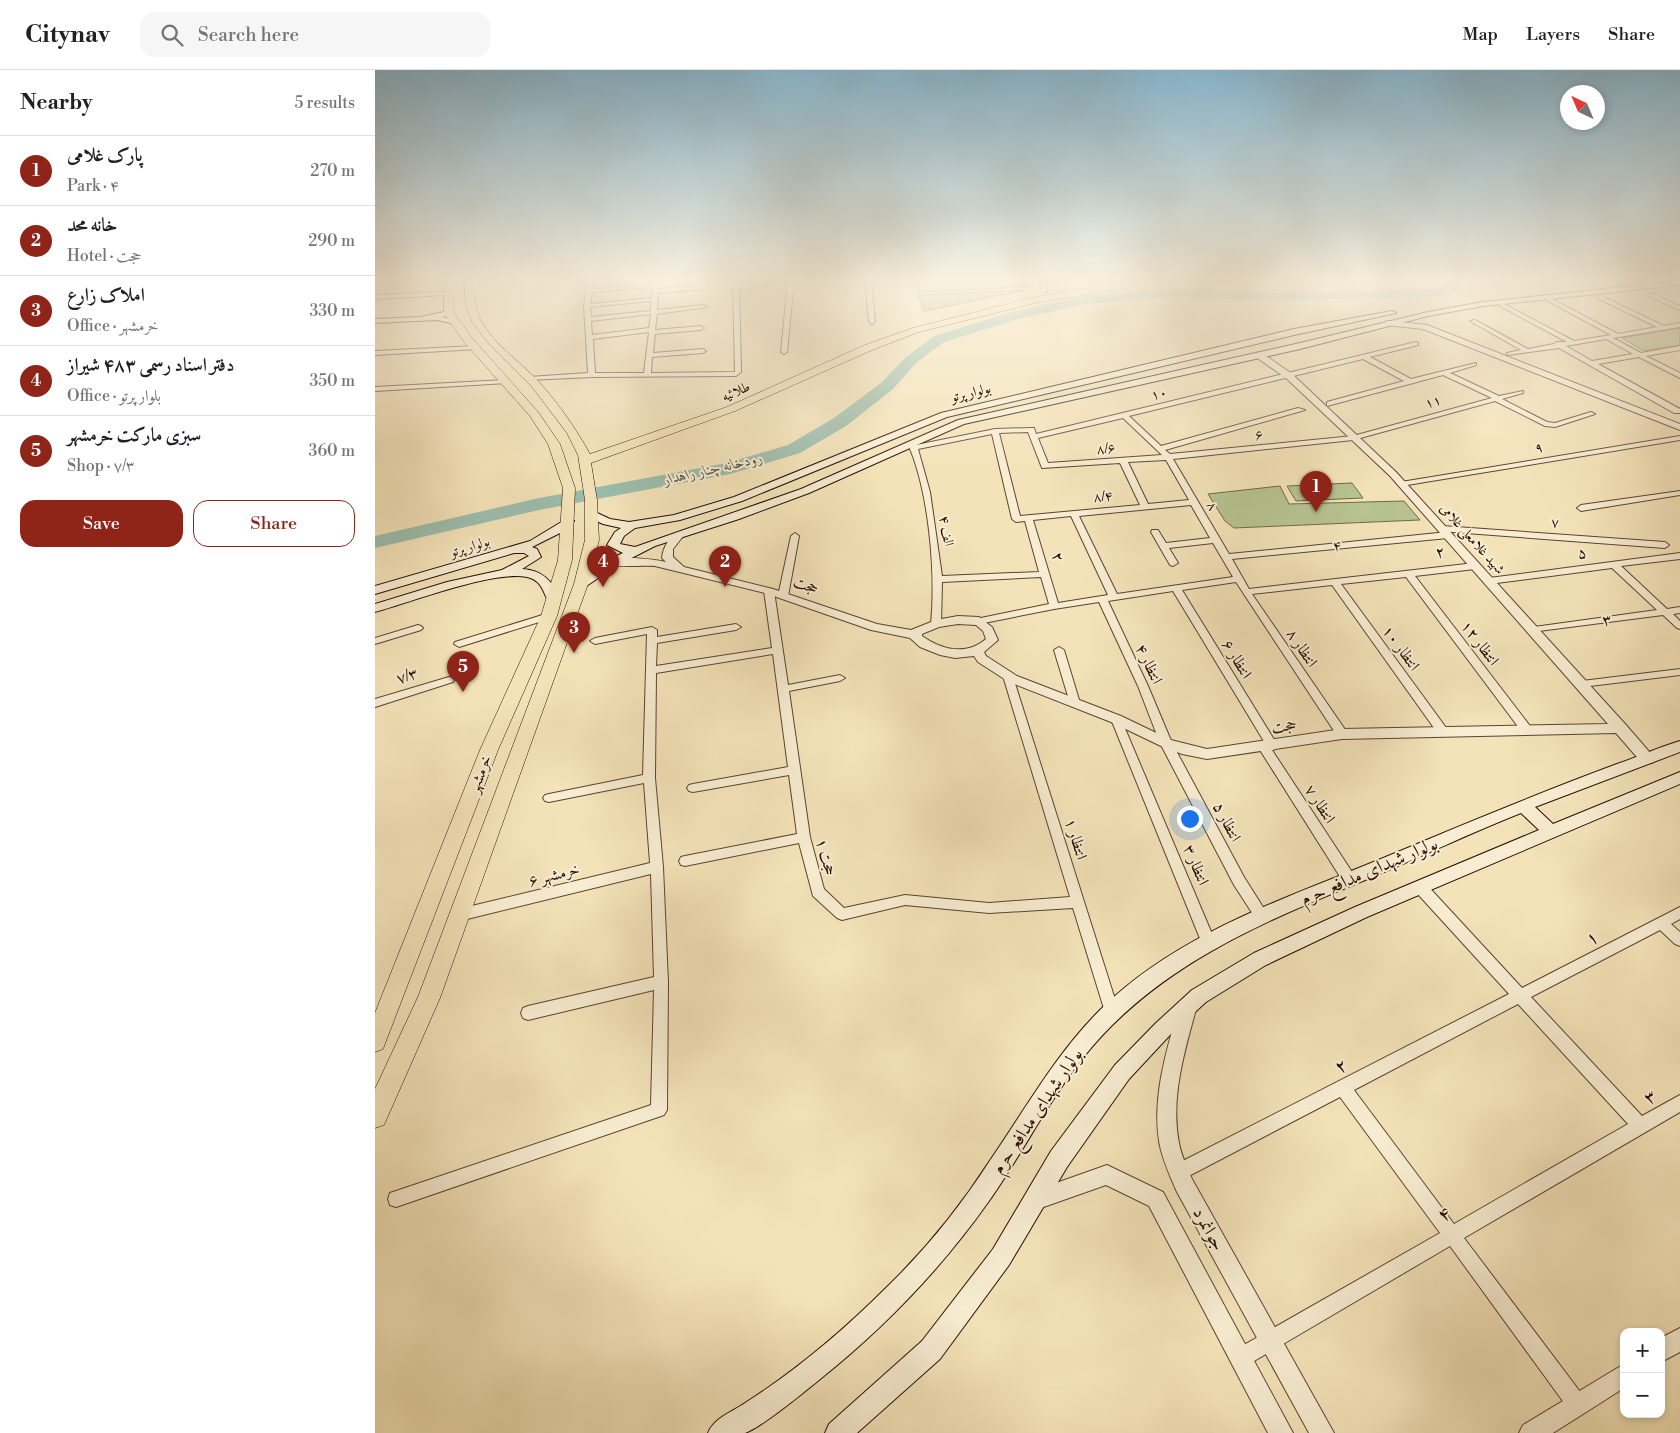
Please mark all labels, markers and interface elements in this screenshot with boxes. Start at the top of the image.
search box [140,12,490,57]
text: Citynav [25,20,110,50]
icon: search [158,21,186,49]
text: Search here [198,23,299,47]
text: Map [1463,23,1498,46]
text: Layers [1526,23,1580,46]
text: Share [1608,23,1655,46]
north arrow [1560,85,1605,130]
text: Nearby [20,90,93,116]
text: 5 results [294,93,355,113]
text: پارک غلامی [67,143,143,167]
text: 1 [32,161,40,181]
text: 270 m [310,161,355,181]
text: Park · ۴ [67,176,119,196]
text: خانه محد [67,213,117,237]
text: 2 [31,231,41,251]
text: 290 m [308,231,355,251]
text: Hotel · حجت [67,246,142,266]
text: املاک زارع [67,283,145,307]
text: 3 [31,301,41,321]
text: 330 m [309,301,355,321]
text: Office · خرمشهر [67,316,158,336]
text: دفتر اسناد رسمی ۴۸۳ شیراز [67,353,234,377]
text: 4 [31,371,41,391]
text: 350 m [309,371,355,391]
street label: طلائیه [719,378,753,406]
street label: بولوار پرتو [947,379,993,407]
street label: ۱۰ [1149,383,1169,405]
text: Office · بلوار پرتو [67,386,161,406]
street label: ۱۱ [1423,391,1443,413]
text: سبزی مارکت خرمشهر [67,423,201,447]
street label: ۶ [1254,426,1264,444]
street label: ۹ [1534,438,1544,458]
street label: ۸/۶ [1096,439,1116,459]
text: 5 [31,441,41,461]
text: 360 m [309,441,355,461]
water label: رودخانه چنار راهدار [661,448,764,490]
text: Shop · ۷/۳ [67,456,135,476]
pin: 1 [1300,471,1332,512]
street label: ۸/۴ [1093,487,1113,507]
street label: ۸ [1202,498,1222,514]
button: Save [20,500,183,547]
button: Share [193,500,355,547]
street label: شهید غلامعلی غلامی [1435,500,1509,578]
street label: ۴ الف [934,514,958,548]
street label: ۷ [1550,514,1560,532]
street label: بولوار پرتو [446,532,492,562]
street label: ۴ [1332,537,1342,555]
street label: ۲ [1434,542,1446,562]
street label: ۵ [1576,543,1588,563]
pin: 4 [587,546,619,587]
pin: 2 [709,546,741,587]
street label: ۲ [1047,550,1069,564]
street label: حجت [791,571,821,599]
street label: ۳ [1601,609,1613,631]
pin: 3 [558,612,590,653]
street label: انتظار ۱۲ [1457,616,1503,670]
street label: انتظار ۱۰ [1378,621,1424,675]
street label: انتظار ۸ [1282,625,1322,671]
street label: انتظار ۶ [1218,636,1256,682]
street label: انتظار ۴ [1131,641,1167,687]
pin: 5 [447,651,479,692]
street label: ۷/۳ [394,663,420,689]
street label: حجت [1270,714,1298,738]
street label: خرمشهر [463,752,496,798]
street label: انتظار ۷ [1300,781,1340,827]
street label: انتظار ۵ [1208,799,1246,845]
your location [1177,806,1203,832]
street label: انتظار ۱ [1060,816,1092,862]
street label: بولوار شهدای مدافع حرم [1297,831,1443,915]
street label: حجت ۱ [811,836,841,878]
street label: انتظار ۳ [1179,842,1213,888]
street label: خرمشهر ۶ [526,859,582,891]
street label: ۱ [1582,925,1602,951]
street label: بولوار شهدای مدافع حرم [986,1043,1092,1181]
street label: ۲ [1331,1053,1351,1079]
street label: ۳ [1639,1084,1661,1110]
street label: ۴ [1433,1201,1455,1227]
street label: جوانمرد [1187,1203,1231,1255]
map controls [1620,1328,1665,1418]
button: + [1620,1328,1665,1373]
button: − [1620,1373,1665,1418]

